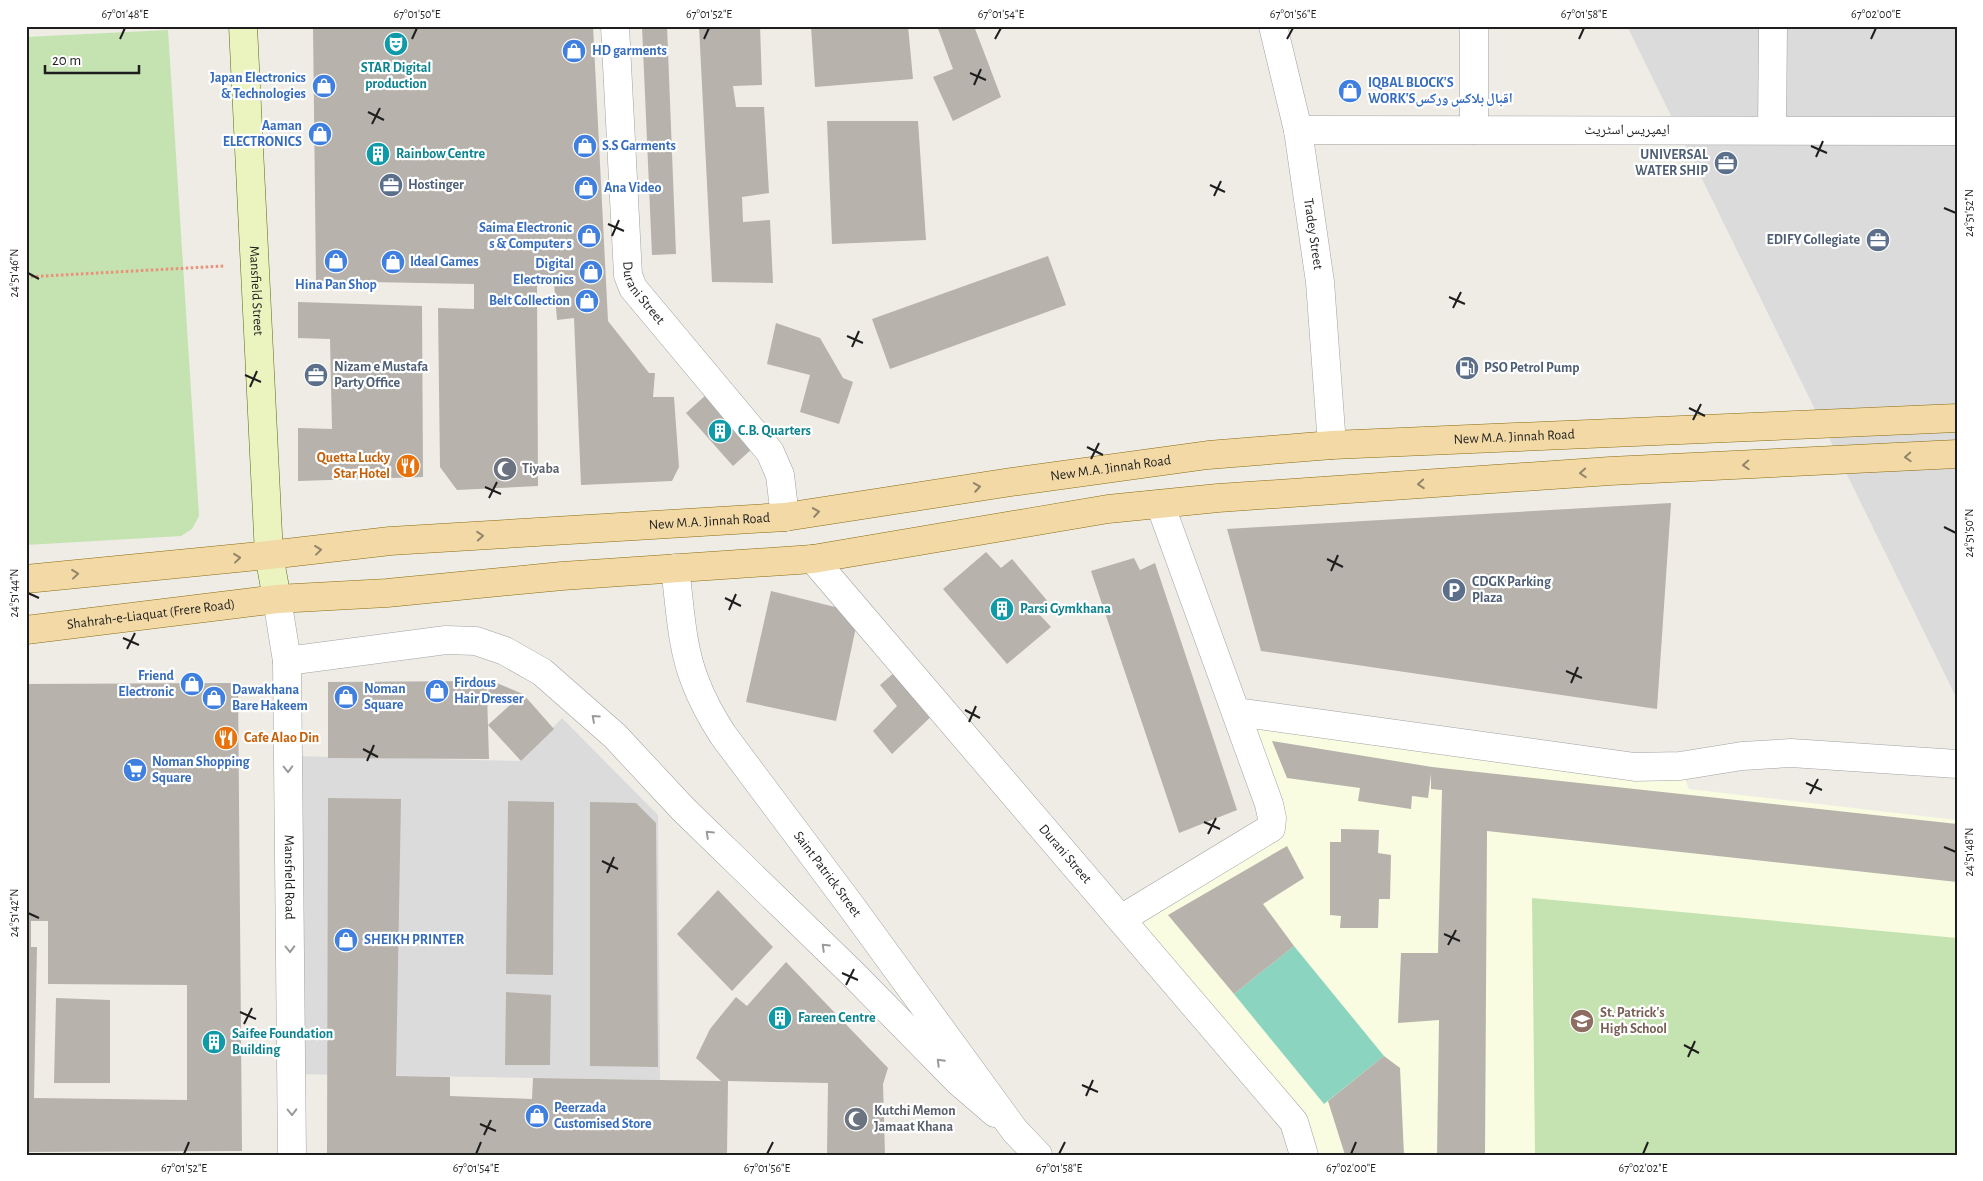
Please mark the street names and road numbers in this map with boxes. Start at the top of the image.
street label: ایمپریس اسٹریٹ [1584,123,1670,138]
street label: Tradey Street [1301,197,1325,271]
street label: Mansfield Street [247,245,265,336]
street label: Durani Street [620,261,668,327]
street label: New M.A. Jinnah Road [1453,428,1575,447]
street label: New M.A. Jinnah Road [1050,453,1172,484]
street label: New M.A. Jinnah Road [648,511,770,532]
street label: Shahrah-e-Liaquat (Frere Road) [66,597,236,632]
street label: Durani Street [1036,822,1094,887]
street label: Saint Patrick Street [791,829,864,920]
street label: Mansfield Road [282,835,297,920]

